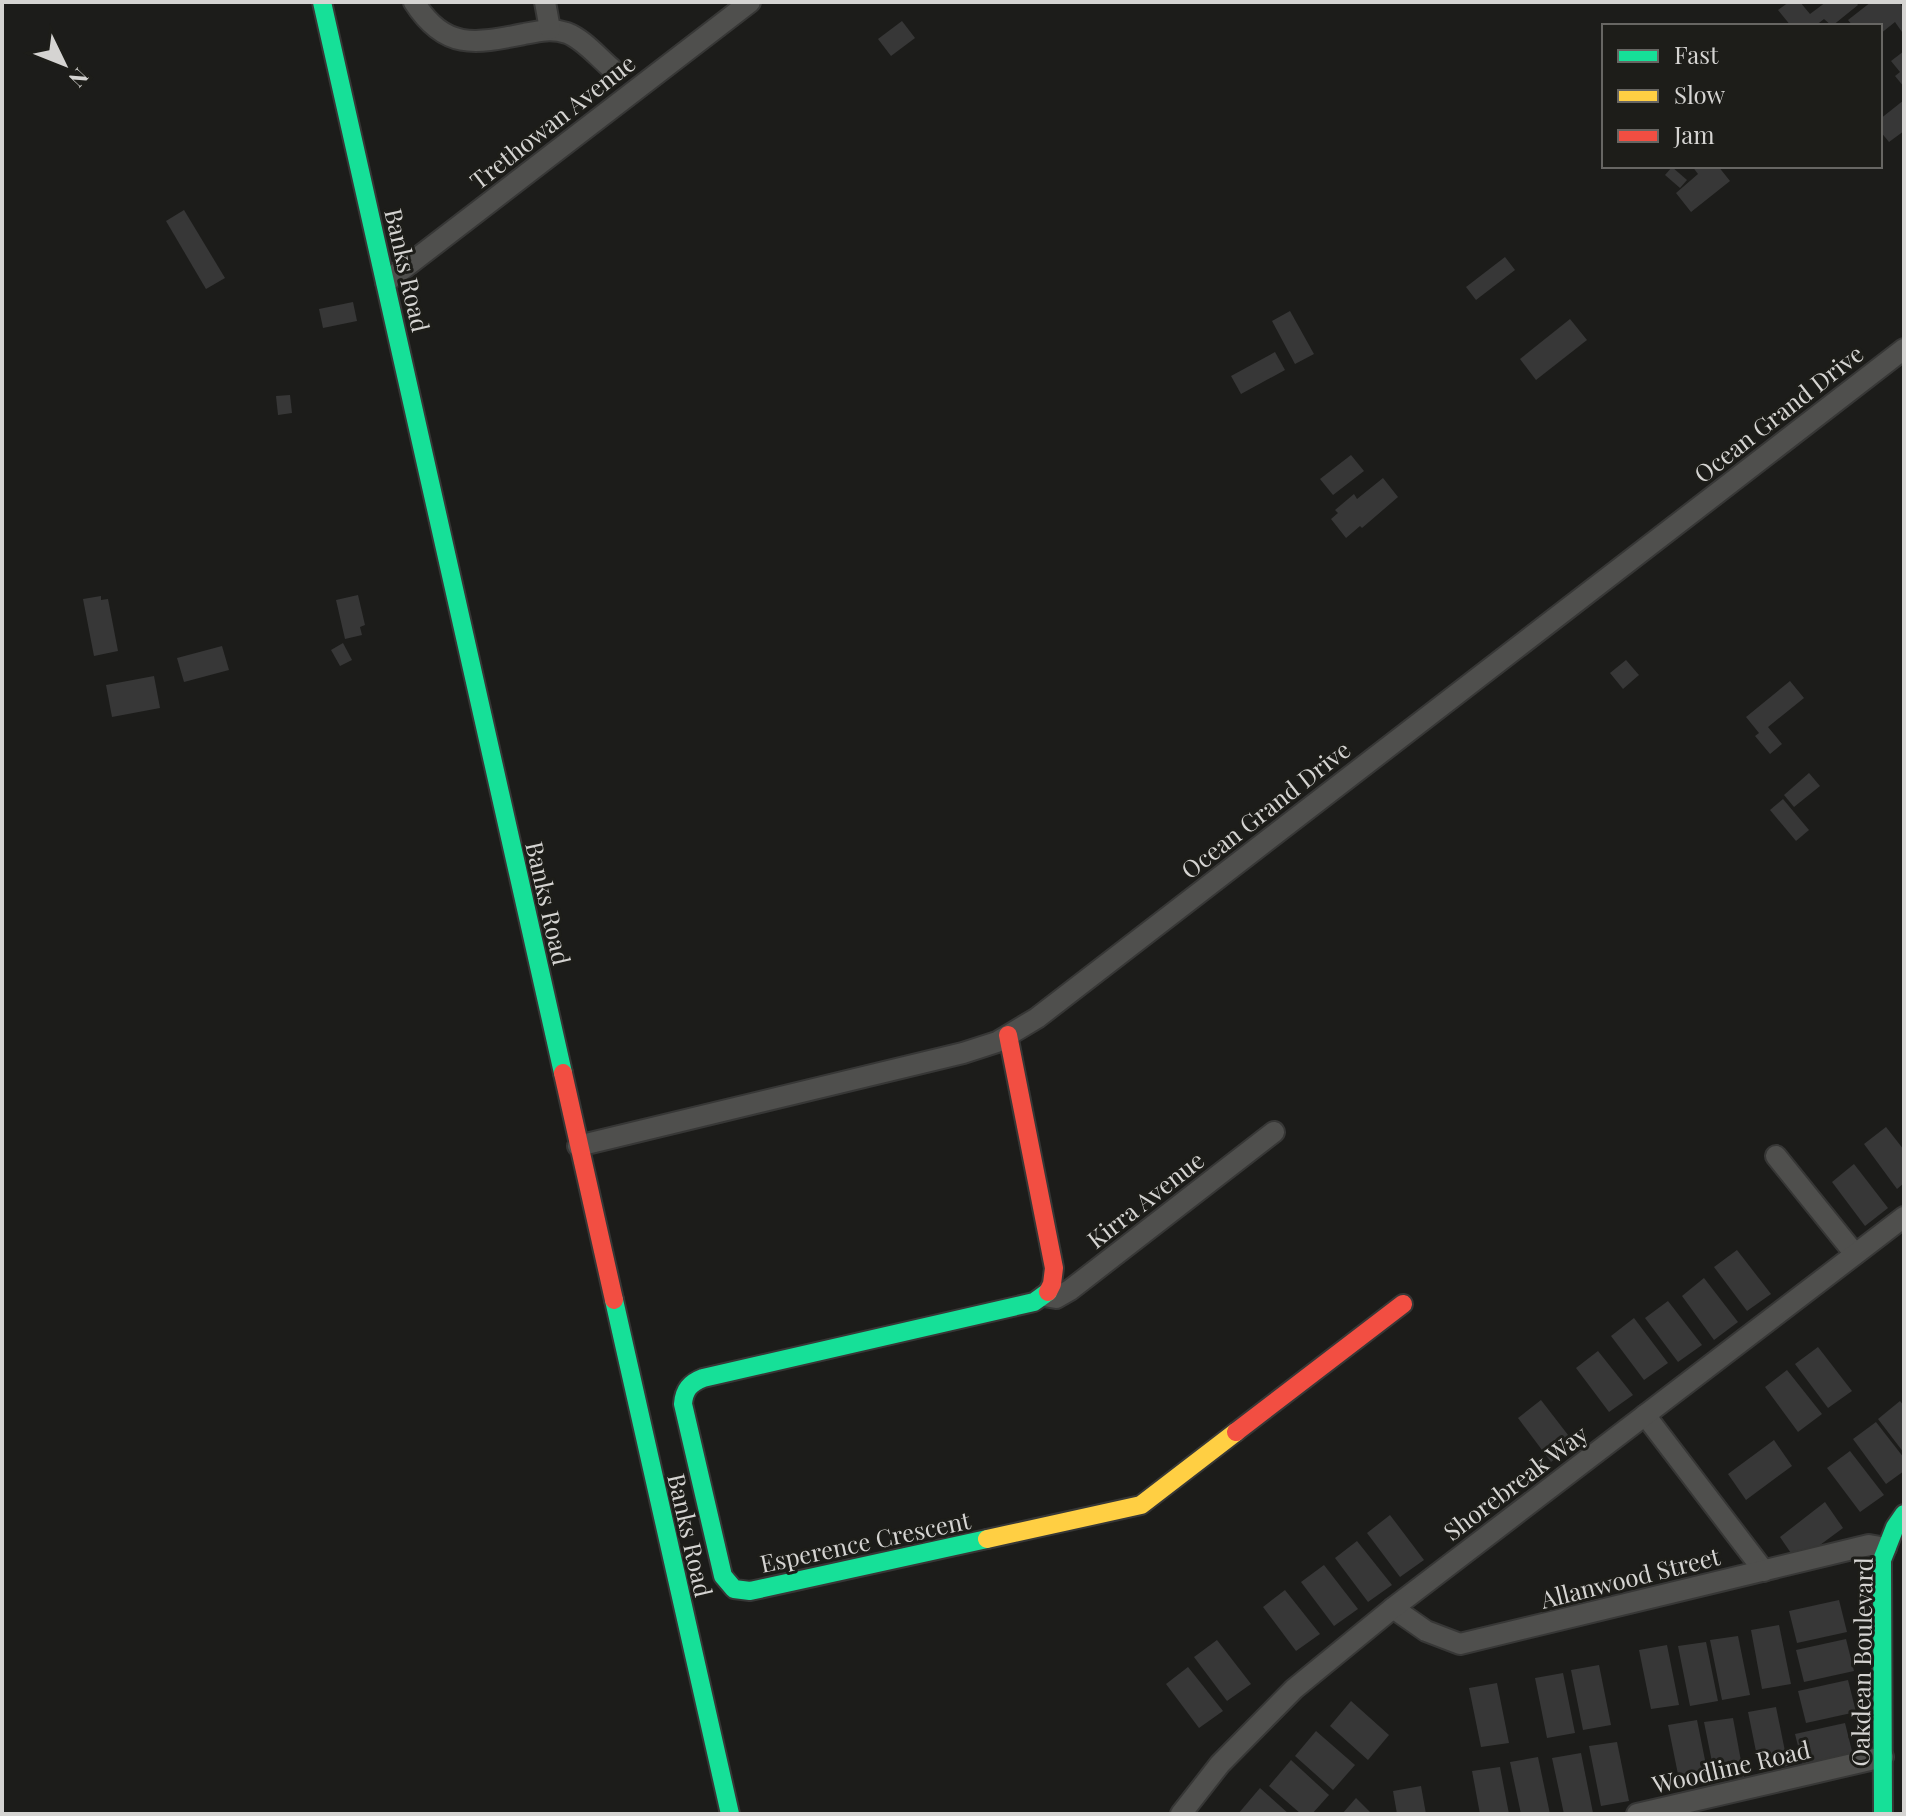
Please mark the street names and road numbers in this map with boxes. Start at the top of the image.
street label: Trethowan Avenue [463,46,641,196]
street label: Banks Road [378,205,438,335]
street label: Ocean Grand Drive [1687,337,1869,489]
street label: Ocean Grand Drive [1174,733,1356,885]
street label: Banks Road [519,838,579,968]
street label: Kirra Avenue [1080,1143,1210,1255]
street label: Shorebreak Way [1436,1417,1594,1547]
street label: Banks Road [661,1470,721,1600]
street label: Esperence Crescent [757,1503,974,1579]
street label: Allanwood Street [1536,1539,1724,1615]
street label: Oakdean Boulevard [1843,1557,1879,1767]
street label: Woodline Road [1648,1732,1813,1800]

